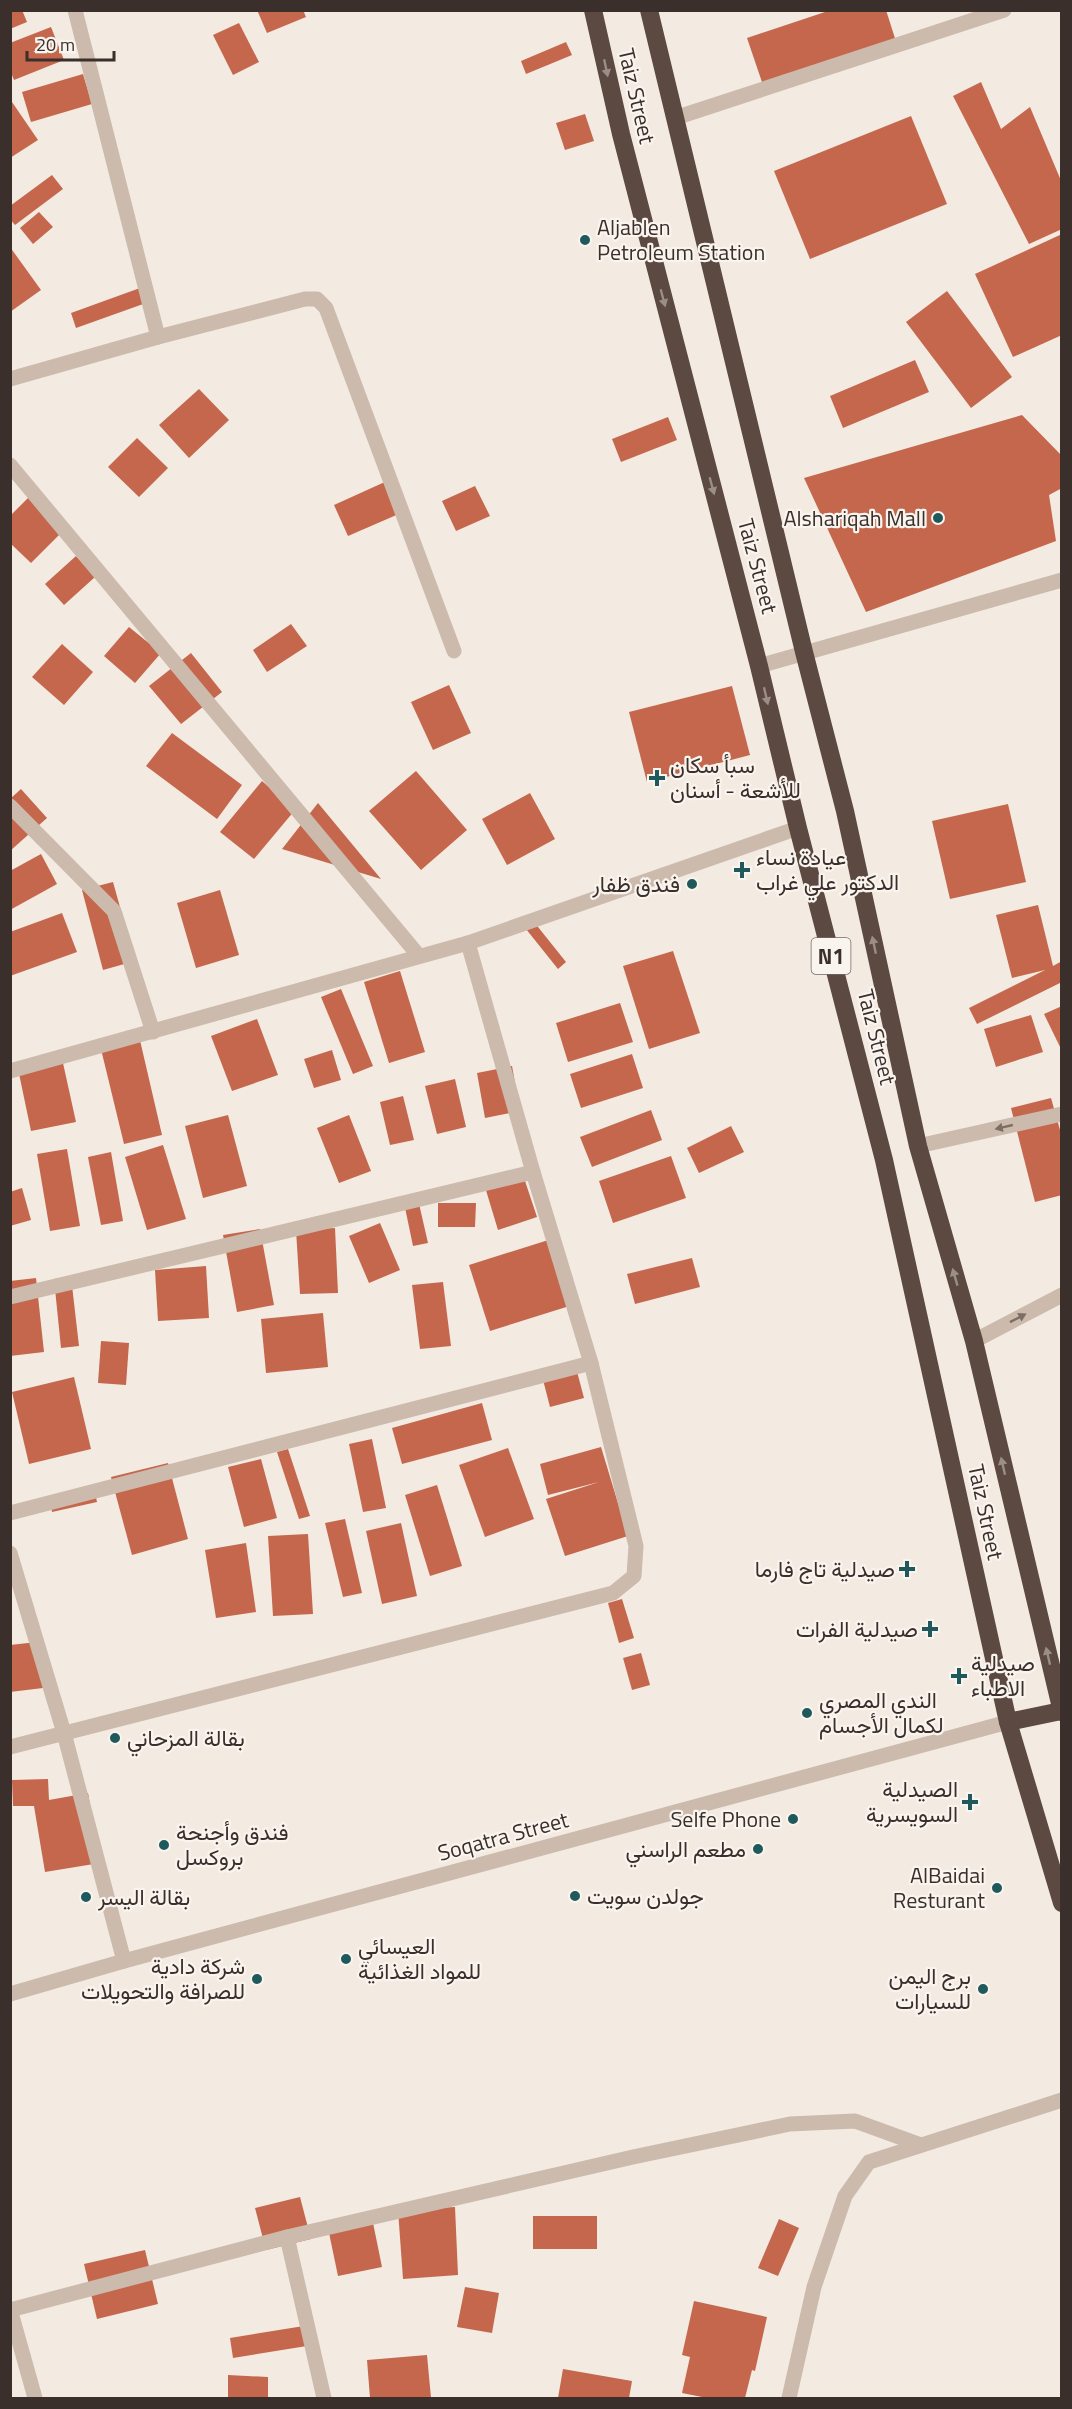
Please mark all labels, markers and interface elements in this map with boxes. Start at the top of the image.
scale bar [27,24,114,62]
text: 20 m [36,31,75,58]
street label: Taiz Street [610,45,665,147]
one-way arrow [602,58,611,77]
place label: Aljablen Petroleum Station [597,210,765,269]
marker: Aljablen Petroleum Station [578,233,592,247]
one-way arrow [659,289,668,307]
one-way arrow [708,477,717,495]
place label: Alshariqah Mall [783,501,926,535]
marker: Alshariqah Mall [931,511,945,525]
street label: Taiz Street [729,515,787,618]
one-way arrow [762,686,771,705]
place label: سبأ سكان للأشعة - أسنان [670,748,801,807]
marker: سبأ سكان للأشعة - أسنان [648,769,666,787]
place label: عيادة نساء الدكتور علي غراب [756,840,899,901]
marker: عيادة نساء الدكتور علي غراب [733,861,751,879]
place label: فندق ظفار [591,867,680,901]
marker: فندق ظفار [685,877,699,891]
one-way arrow [869,935,878,954]
road number: N1 [812,938,850,974]
street label: Taiz Street [849,986,905,1088]
one-way arrow [995,1122,1014,1132]
one-way arrow [950,1268,959,1286]
one-way arrow [1009,1313,1026,1323]
one-way arrow [998,1457,1008,1475]
street label: Taiz Street [959,1461,1013,1563]
place label: صيدلية تاج فارما [755,1552,895,1586]
marker: صيدلية تاج فارما [900,1562,914,1576]
place label: صيدلية الفرات [796,1612,918,1646]
marker: صيدلية الفرات [923,1622,937,1636]
place label: صيدلية الاطباء [971,1646,1035,1705]
one-way arrow [1043,1646,1052,1665]
marker: صيدلية الاطباء [952,1669,966,1683]
place label: الندي المصري لكمال الأجسام [819,1683,944,1742]
marker: الندي المصري لكمال الأجسام [800,1706,814,1720]
place label: بقالة المزحاني [127,1721,245,1757]
marker: بقالة المزحاني [108,1731,122,1745]
place label: الصيدلية السويسرية [866,1772,958,1831]
marker: الصيدلية السويسرية [963,1795,977,1809]
street label: Soqatra Street [434,1802,572,1870]
place label: Selfe Phone [670,1802,781,1836]
marker: Selfe Phone [786,1812,800,1826]
place label: فندق وأجنحة بروكسل [176,1815,289,1874]
place label: مطعم الراسني [625,1832,746,1868]
marker: فندق وأجنحة بروكسل [157,1838,171,1852]
marker: مطعم الراسني [751,1842,765,1856]
place label: AlBaidai Resturant [893,1858,985,1917]
place label: جولدن سويت [587,1879,704,1913]
place label: بقالة اليسر [97,1880,190,1914]
marker: AlBaidai Resturant [990,1881,1004,1895]
marker: جولدن سويت [568,1889,582,1903]
marker: بقالة اليسر [79,1890,93,1904]
place label: العيسائي للمواد الغذائية [358,1929,481,1988]
place label: شركة دادية للصرافة والتحويلات [81,1949,245,2008]
marker: العيسائي للمواد الغذائية [339,1952,353,1966]
place label: برج اليمن للسيارات [889,1959,971,2018]
marker: شركة دادية للصرافة والتحويلات [250,1972,264,1986]
marker: برج اليمن للسيارات [976,1982,990,1996]

